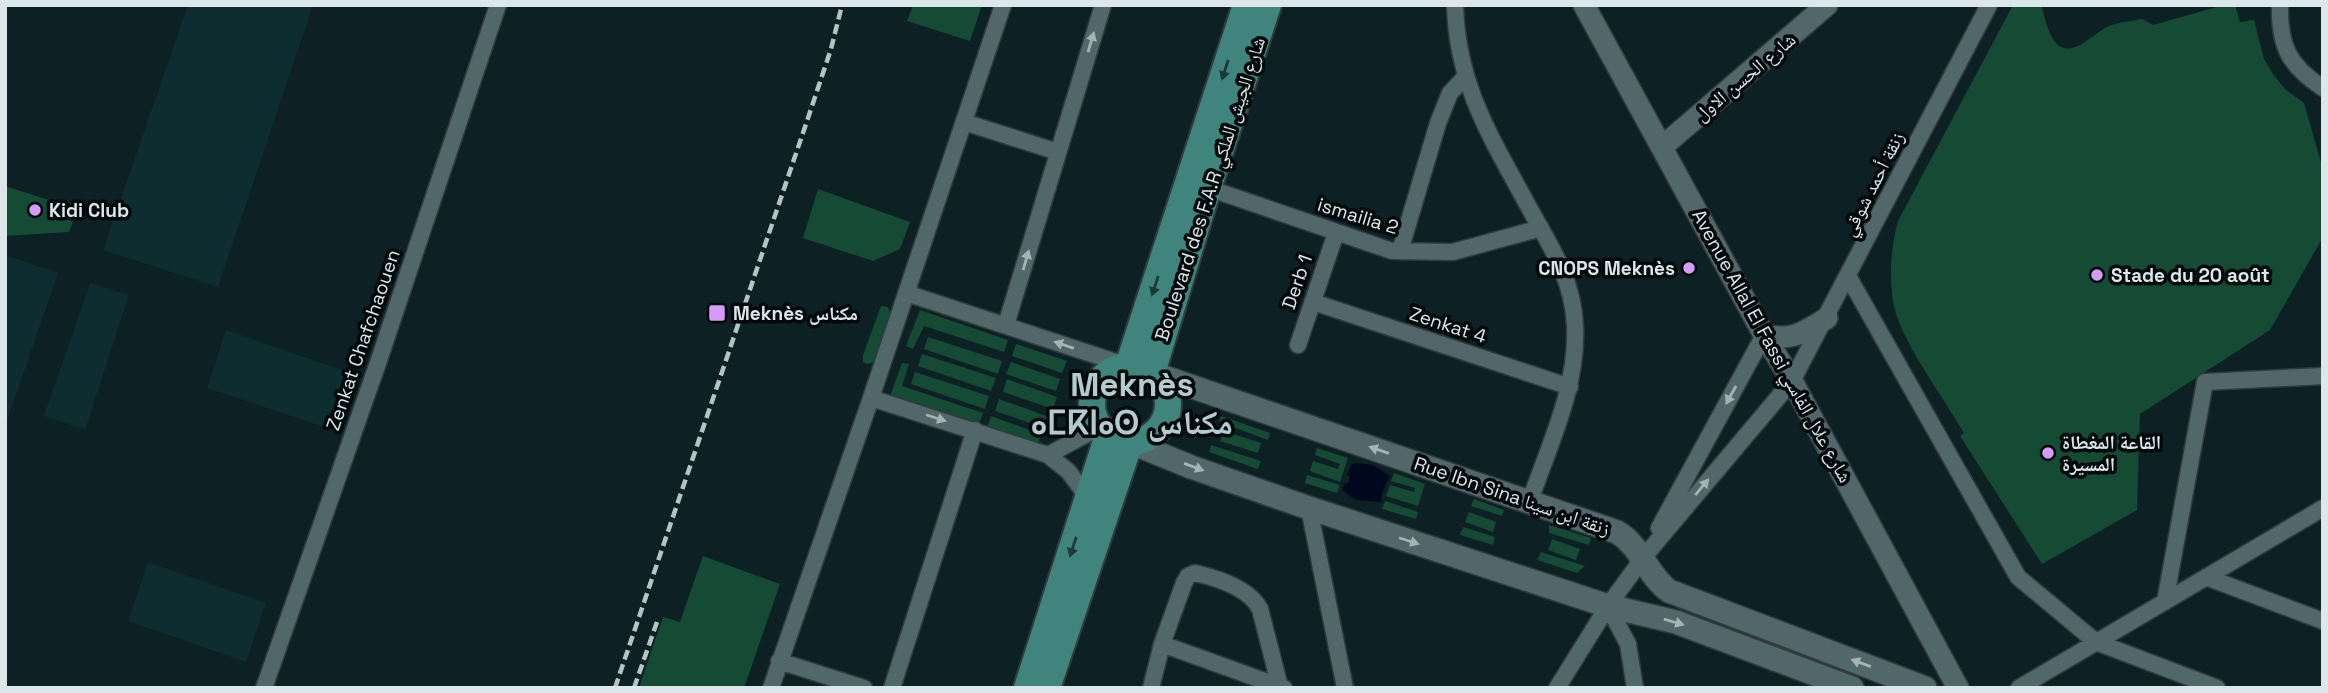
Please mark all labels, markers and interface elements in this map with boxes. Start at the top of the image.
street label: شارع الحسن الاول [1689,27,1801,127]
one-way arrow [1087,31,1097,52]
street label: Boulevard des F.A.R شارع الجيش الملكي [1149,34,1274,345]
one-way arrow [1219,60,1230,81]
street label: زنقة أحمد شوقي [1836,127,1913,242]
street label: ismailia 2 [1315,192,1401,240]
place label: Kidi Club [49,198,129,223]
marker: Kidi Club [27,202,43,218]
street label: Avenue Allal El Fassi شارع علال الفاسي [1684,205,1858,489]
street label: Zenkat Chafchaouen [320,246,406,434]
one-way arrow [1021,249,1031,270]
street label: Derb 1 [1276,251,1318,313]
place label: CNOPS Meknès [1538,256,1675,281]
marker: CNOPS Meknès [1681,260,1697,276]
place label: Stade du 20 août [2111,263,2270,288]
marker: Stade du 20 août [2089,267,2105,283]
one-way arrow [1149,276,1160,297]
place label: Meknès مكناس [733,301,858,326]
street label: Zenkat 4 [1406,301,1490,349]
marker: Meknès مكناس [707,303,727,323]
one-way arrow [1053,339,1074,350]
district label: Meknès ⴰⵎⴽⵏⴰⵙ مكناس [1031,364,1233,444]
one-way arrow [1725,385,1737,404]
one-way arrow [926,414,947,424]
place label: القاعة المغطاة المسيرة [2062,430,2161,477]
one-way arrow [1368,444,1389,455]
marker: القاعة المغطاة المسيرة [2040,445,2056,461]
street label: Rue Ibn Sina زنقة ابن سينا [1411,451,1613,541]
one-way arrow [1183,462,1204,473]
one-way arrow [1695,478,1710,496]
one-way arrow [1399,536,1420,547]
one-way arrow [1067,537,1077,558]
one-way arrow [1664,618,1685,628]
one-way arrow [1850,658,1871,669]

